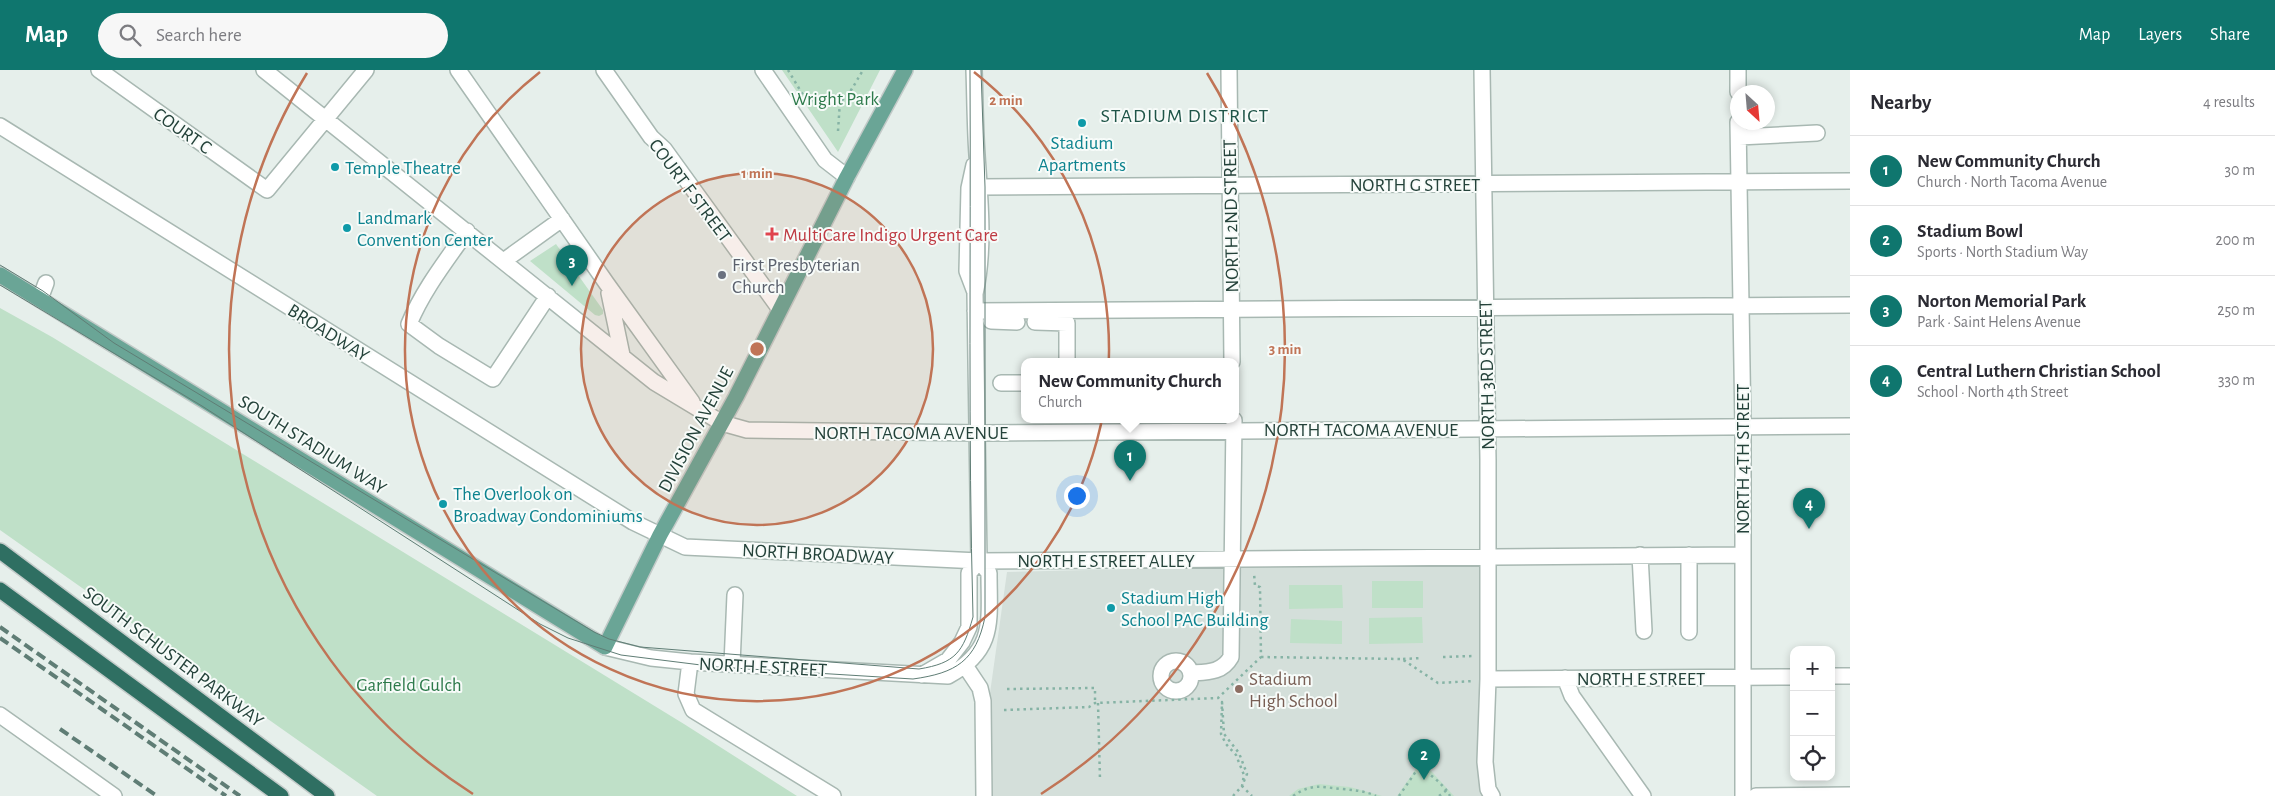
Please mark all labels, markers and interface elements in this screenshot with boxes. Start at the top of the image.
search box [98,13,448,58]
icon: search [116,21,144,49]
text: Map [25,23,68,47]
text: Search here [156,26,242,45]
text: Map [2079,26,2110,44]
text: Layers [2138,26,2182,44]
text: Share [2210,26,2250,44]
north arrow [1730,85,1775,130]
park label: Wright Park [791,90,879,109]
text: Nearby [1870,92,1931,113]
text: 2 min [989,93,1023,108]
text: 4 results [2203,94,2255,110]
street label: COURT C [150,105,215,158]
district label: STADIUM DISTRICT [1101,106,1269,126]
marker: Stadium Apartments [1076,117,1088,129]
place label: Stadium Apartments [1038,134,1126,175]
street label: COURT F STREET [645,136,735,246]
street label: NORTH 2ND STREET [1221,139,1242,293]
text: New Community Church [1917,152,2101,171]
place label: Temple Theatre [345,159,461,178]
marker: Temple Theatre [329,161,341,173]
text: 1 [1883,162,1889,178]
text: 30 m [2225,162,2255,178]
text: 1 min [741,166,773,181]
text: Church · North Tacoma Avenue [1917,174,2107,190]
street label: NORTH G STREET [1350,176,1480,195]
place label: Landmark Convention Center [357,209,493,250]
marker: Landmark Convention Center [341,222,353,234]
text: Stadium Bowl [1917,222,2023,241]
place label: MultiCare Indigo Urgent Care [783,226,998,245]
marker: MultiCare Indigo Urgent Care [765,227,779,241]
text: 2 [1882,232,1890,248]
text: 200 m [2215,232,2255,248]
text: Sports · North Stadium Way [1917,244,2088,260]
pin: 3 [556,245,588,286]
place label: First Presbyterian Church [732,256,860,297]
marker: First Presbyterian Church [716,269,728,281]
text: Norton Memorial Park [1917,292,2086,311]
street label: NORTH 3RD STREET [1477,300,1498,450]
street label: BROADWAY [284,301,372,366]
text: 3 [1883,302,1889,318]
text: 250 m [2217,302,2255,318]
text: Park · Saint Helens Avenue [1917,314,2081,330]
centre of rings [748,340,766,358]
text: 3 min [1269,342,1301,357]
popup [1021,358,1239,423]
text: Central Luthern Christian School [1917,362,2161,381]
street label: DIVISION AVENUE [655,364,737,496]
text: New Community Church [1038,372,1222,391]
text: 4 [1882,372,1890,388]
text: 330 m [2218,372,2255,388]
street label: NORTH 4TH STREET [1734,384,1753,534]
text: School · North 4th Street [1917,384,2068,400]
street label: SOUTH STADIUM WAY [235,392,389,498]
text: Church [1038,394,1082,410]
street label: NORTH TACOMA AVENUE [1264,421,1458,440]
street label: NORTH TACOMA AVENUE [814,424,1008,443]
pin: 1 [1114,440,1146,481]
your location [1064,483,1090,509]
place label: The Overlook on Broadway Condominiums [453,485,643,526]
pin: 4 [1793,488,1825,529]
marker: The Overlook on Broadway Condominiums [437,498,449,510]
street label: NORTH BROADWAY [742,541,894,568]
street label: NORTH E STREET ALLEY [1017,552,1195,571]
street label: SOUTH SCHUSTER PARKWAY [79,583,267,731]
place label: Stadium High School PAC Building [1121,589,1269,630]
marker: Stadium High School PAC Building [1105,602,1117,614]
map controls [1790,646,1835,781]
button: + [1790,646,1835,691]
street label: NORTH E STREET [698,655,828,680]
place label: Stadium High School [1249,670,1338,711]
street label: NORTH E STREET [1577,670,1705,689]
park label: Garfield Gulch [356,676,462,695]
marker: Stadium High School [1233,683,1245,695]
button: − [1790,691,1835,736]
button: locate [1790,736,1835,781]
pin: 2 [1408,739,1440,780]

